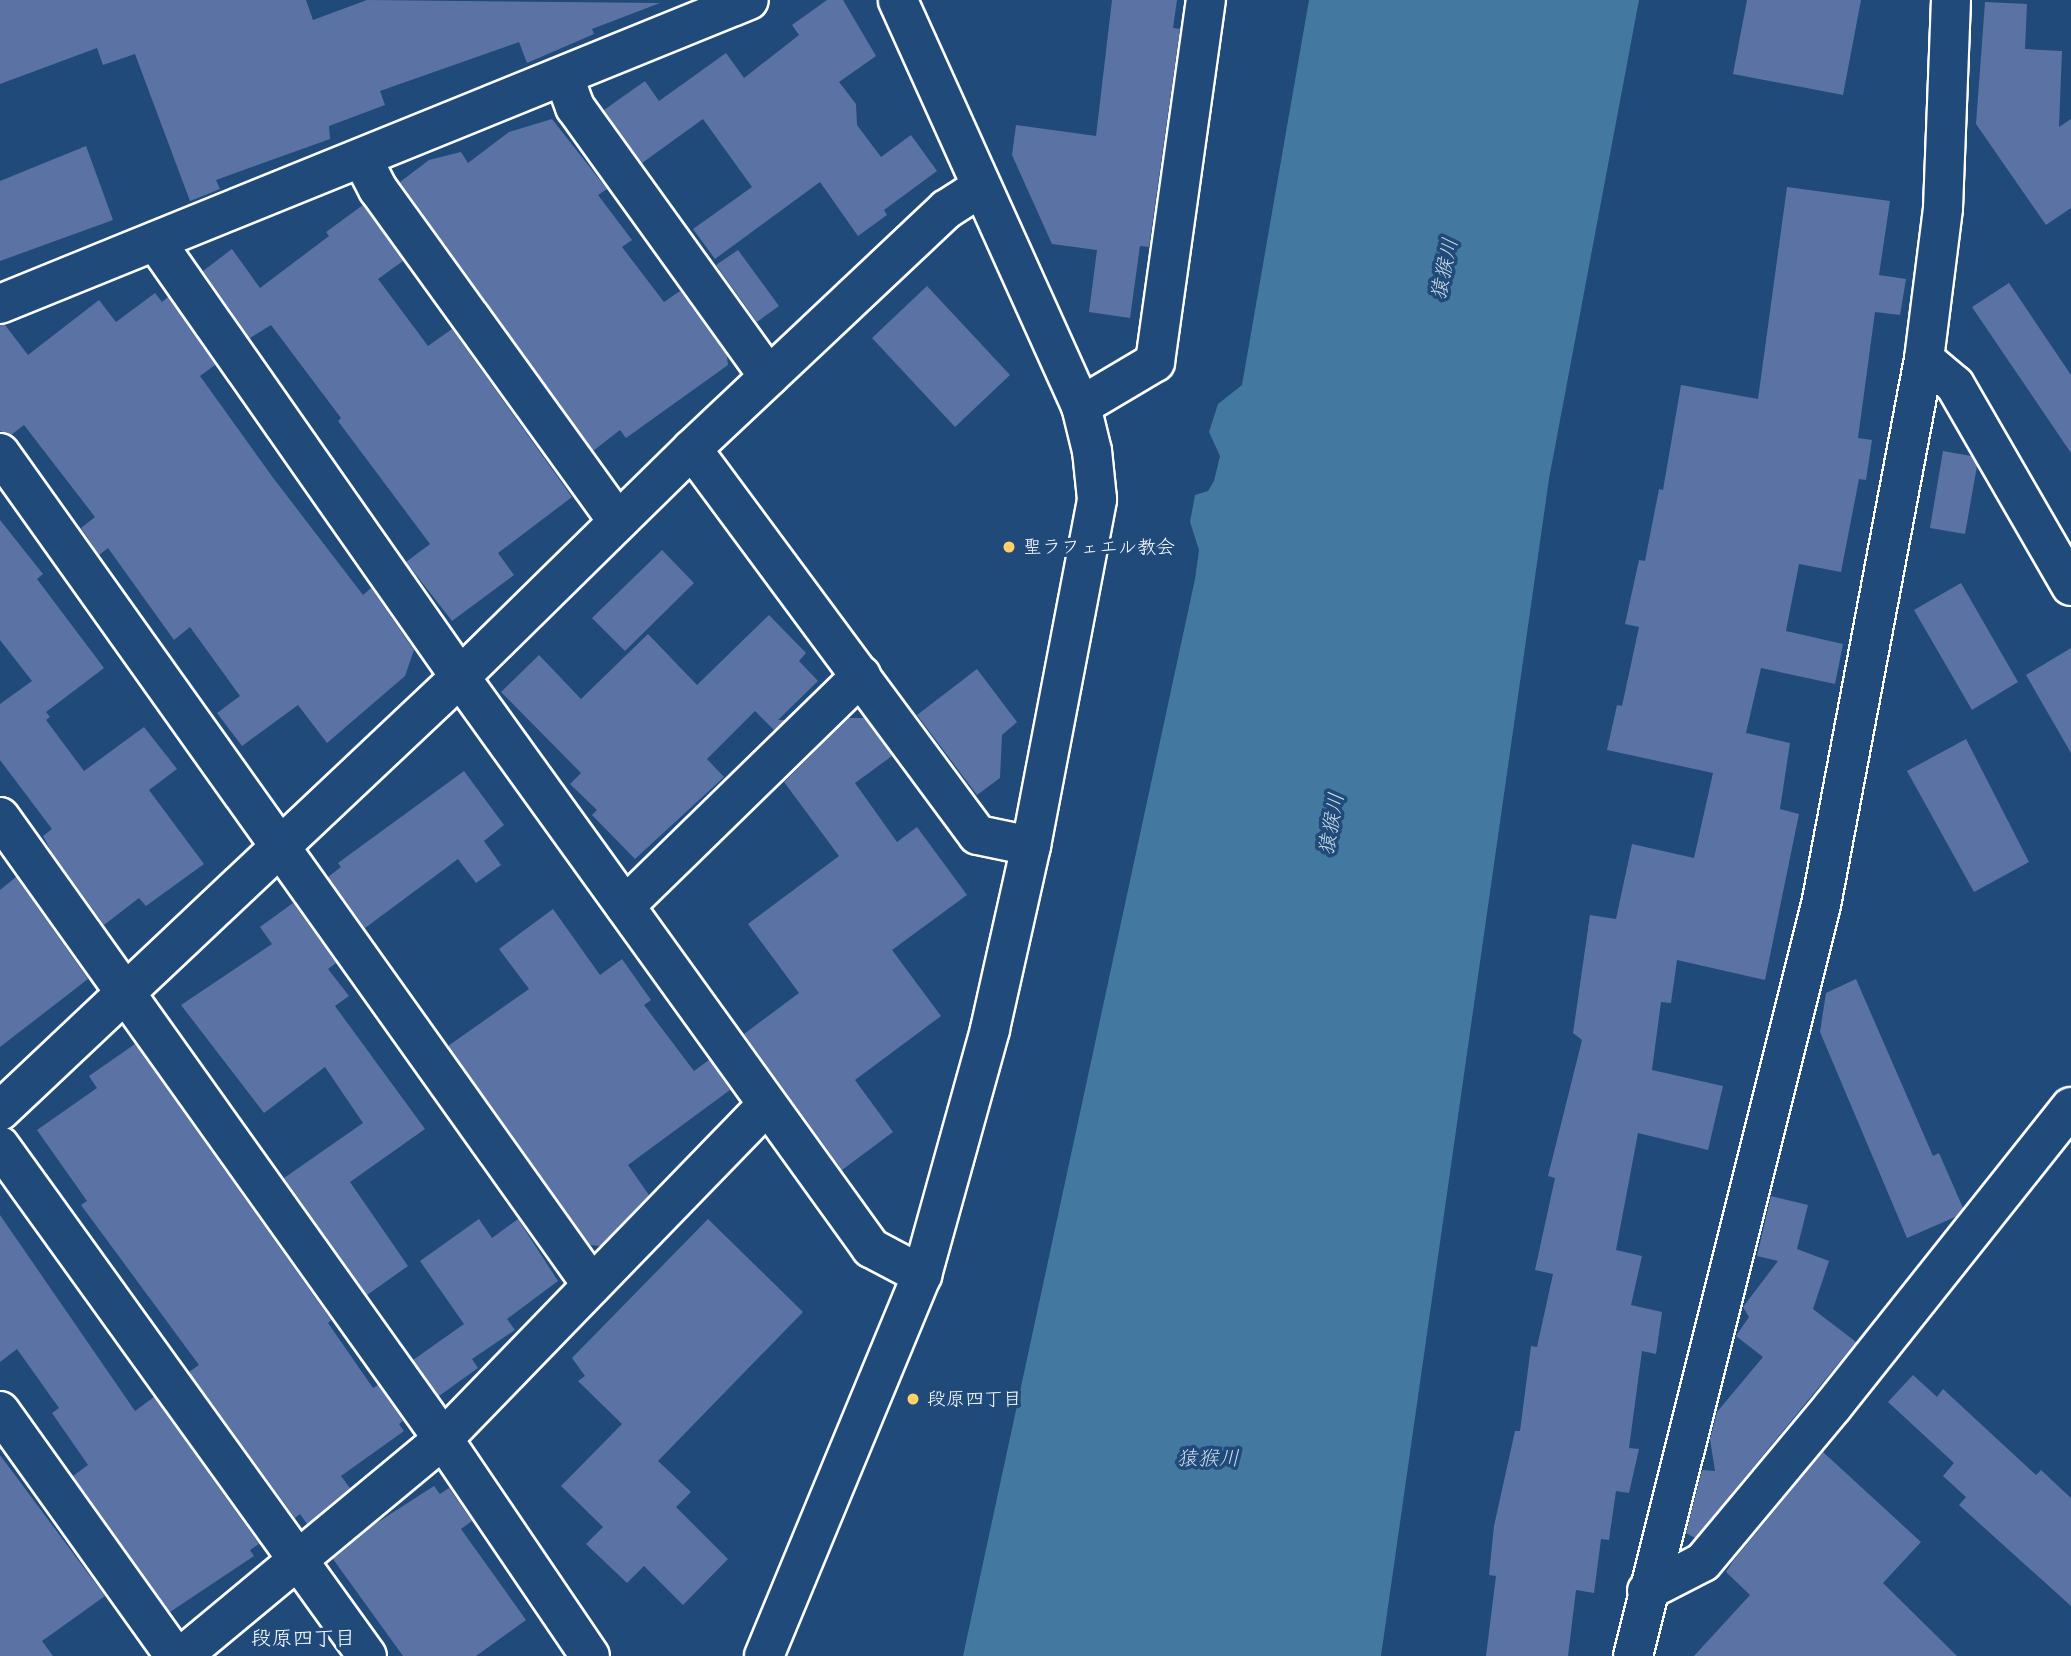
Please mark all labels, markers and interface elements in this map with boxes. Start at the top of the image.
water label: 猿猴川 [1425,236,1463,302]
place label: 聖ラフェエル教会 [1023,536,1175,558]
marker: 聖ラフェエル教会 [1001,539,1017,555]
water label: 猿猴川 [1313,791,1349,857]
place label: 段原四丁目 [927,1388,1022,1410]
marker: 段原四丁目 [905,1391,921,1407]
water label: 猿猴川 [1177,1445,1239,1471]
district label: 段原四丁目 [251,1625,355,1651]

